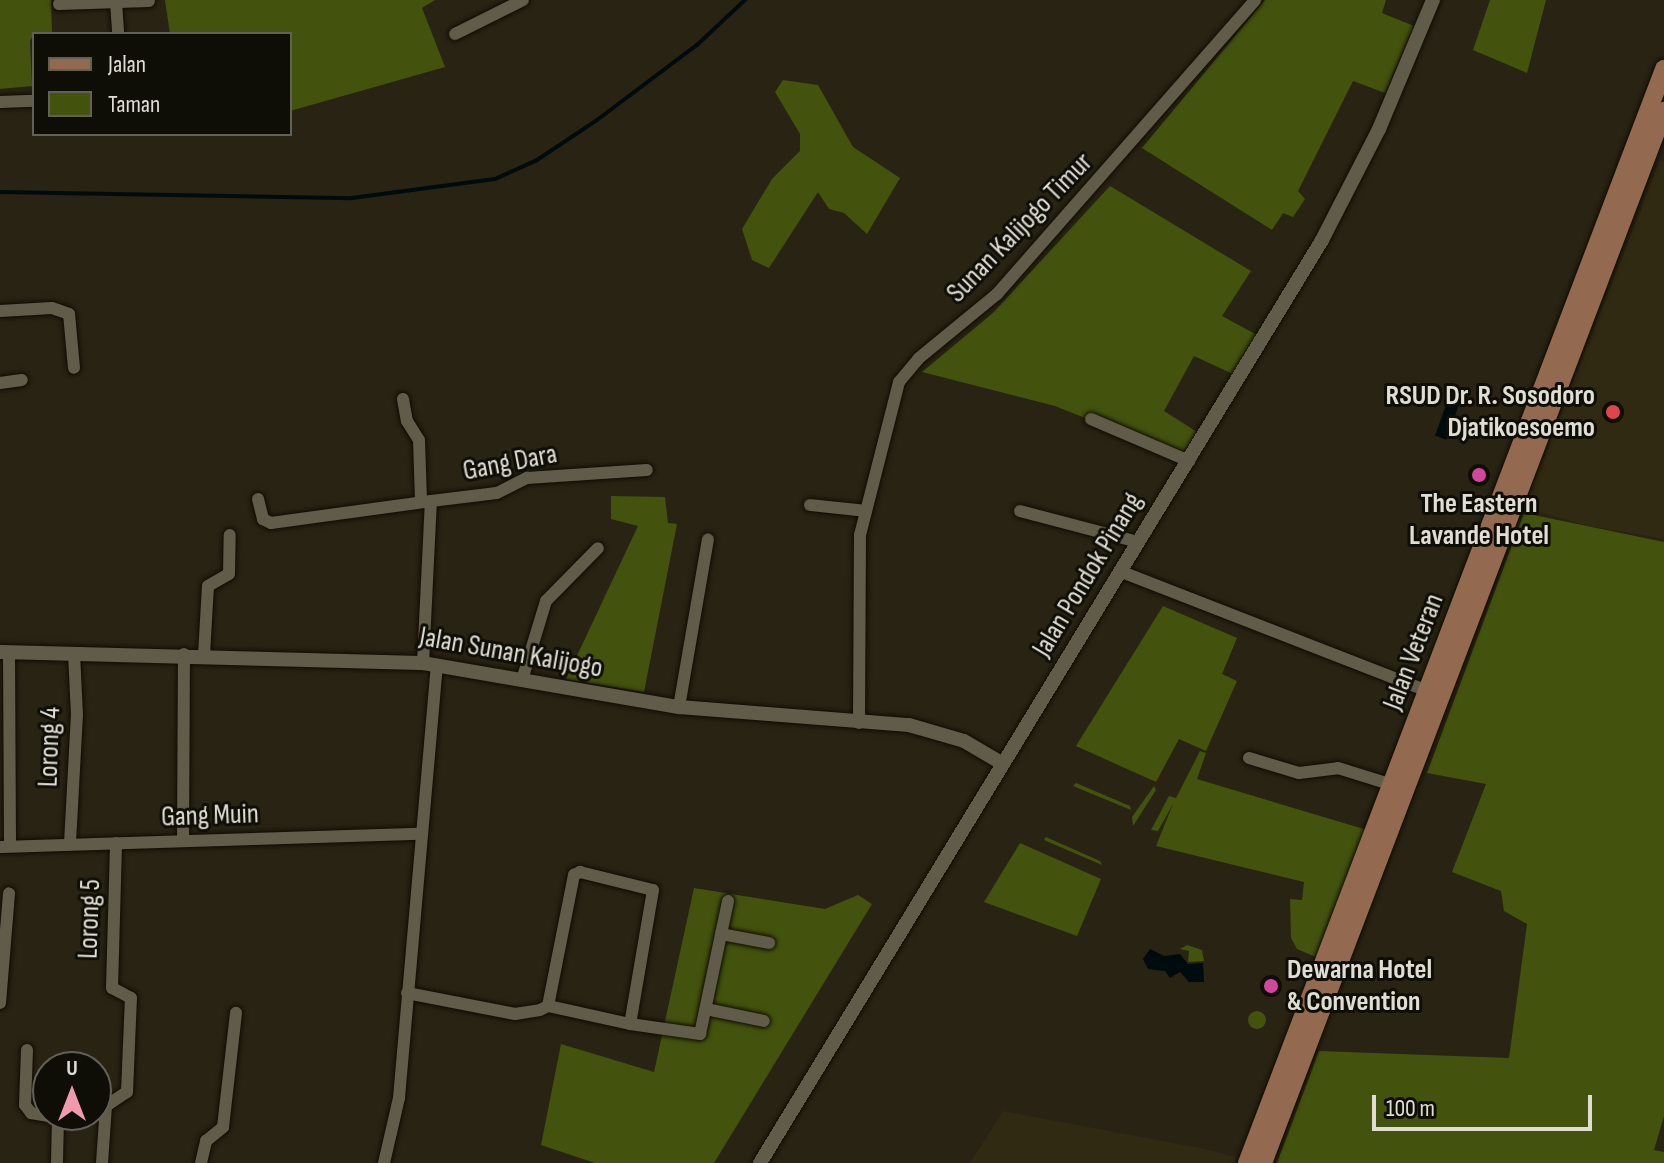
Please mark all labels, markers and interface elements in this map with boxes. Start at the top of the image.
legend [32,32,292,136]
text: Jalan [108,50,146,79]
text: Taman [108,90,160,119]
street label: Sunan Kalijogo Timur [940,146,1100,310]
place label: RSUD Dr. R. Sosodoro Djatikoesoemo [1385,379,1595,445]
marker: RSUD Dr. R. Sosodoro Djatikoesoemo [1602,401,1624,423]
street label: Gang Dara [460,437,560,489]
marker: The Eastern Lavande Hotel [1470,466,1488,484]
street label: Jalan Pondok Pinang [1026,487,1150,663]
place label: The Eastern Lavande Hotel [1409,487,1549,553]
street label: Jalan Veteran [1376,589,1452,715]
street label: Jalan Sunan Kalijogo [417,620,605,686]
street label: Lorong 4 [32,706,68,788]
street label: Gang Muin [161,798,259,834]
street label: Lorong 5 [72,879,108,959]
place label: Dewarna Hotel & Convention [1287,953,1432,1019]
marker: Dewarna Hotel & Convention [1262,977,1280,995]
north arrow [32,1051,112,1131]
text: U [66,1055,78,1082]
scale bar [1376,1079,1596,1129]
text: 100 m [1386,1094,1435,1123]

